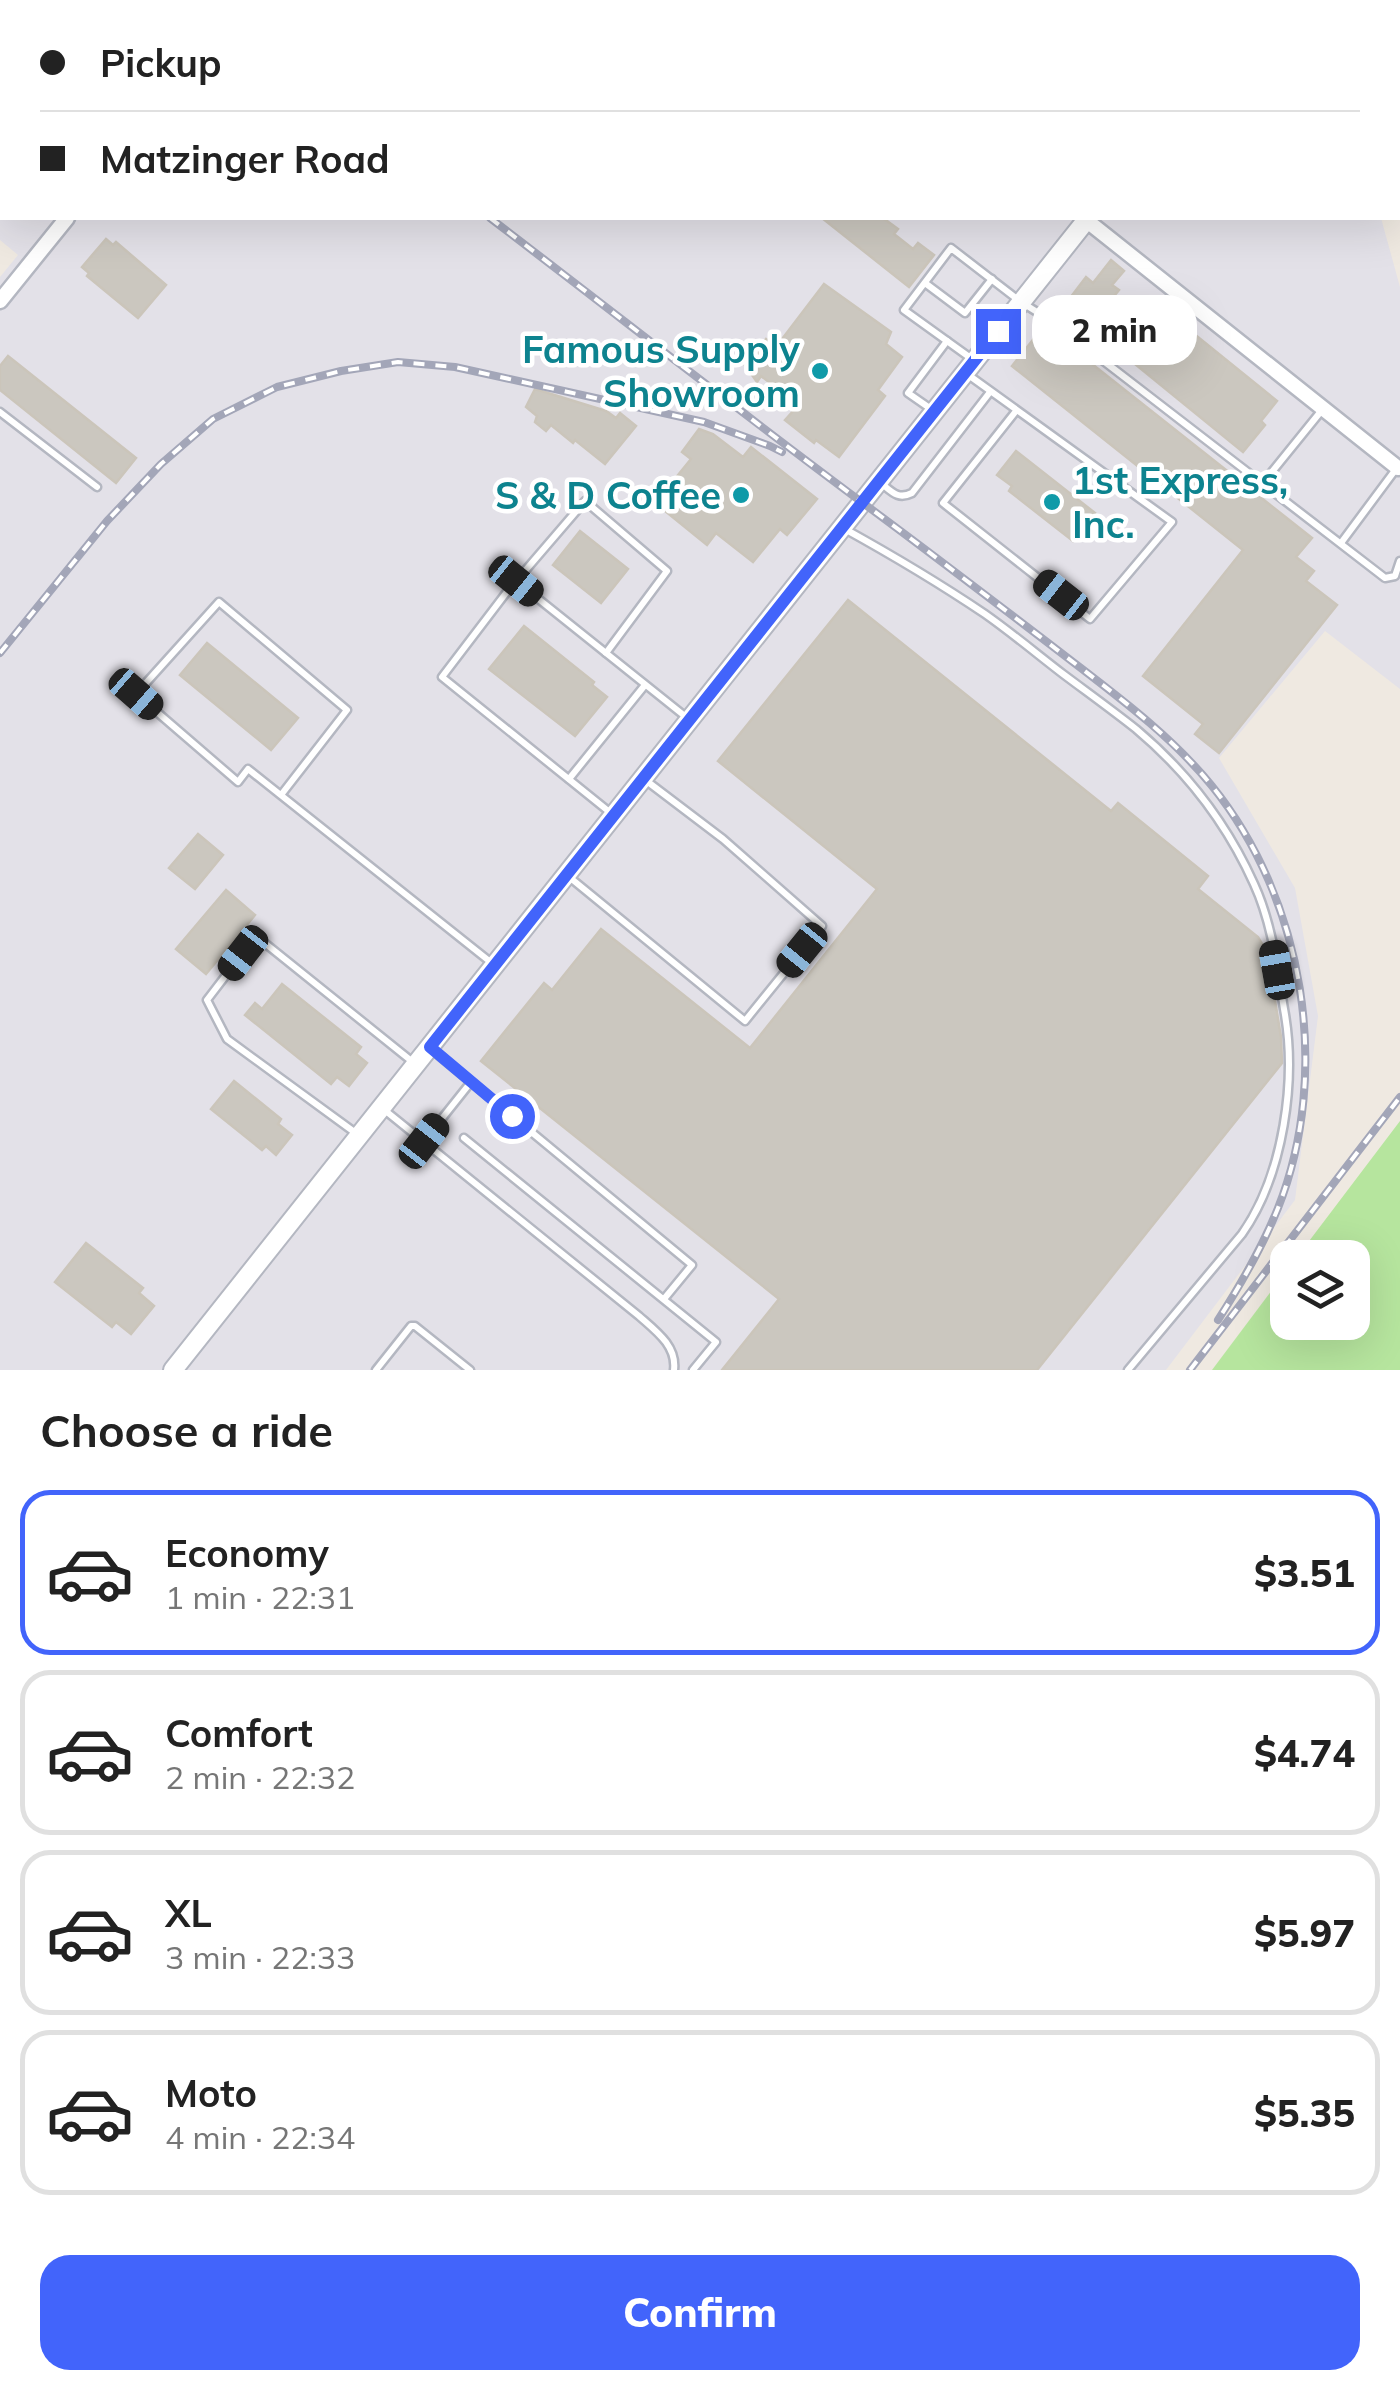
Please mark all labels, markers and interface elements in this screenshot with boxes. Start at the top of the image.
text: Pickup [100,39,222,87]
text: Matzinger Road [100,135,390,183]
callout: 2 min [1033,296,1198,366]
route end [976,309,1021,354]
text: 2 min [1072,310,1157,350]
place label: Famous Supply Showroom [522,325,800,417]
marker: Famous Supply Showroom [809,360,831,382]
place label: 1st Express, Inc. [1072,456,1288,548]
place label: S & D Coffee [495,471,721,519]
marker: S & D Coffee [730,484,752,506]
marker: 1st Express, Inc. [1041,491,1063,513]
car [483,550,549,612]
car [1028,565,1094,625]
car [104,663,168,725]
car [771,917,833,983]
car [213,920,273,986]
car [1257,938,1297,1002]
route start [490,1094,535,1139]
car [394,1108,454,1174]
map controls [1270,1240,1370,1340]
button: layers [1270,1240,1370,1340]
text: Choose a ride [40,1402,333,1458]
icon: car [45,1528,135,1618]
text: Economy [165,1529,329,1577]
text: $3.51 [1254,1549,1355,1597]
text: 1 min · 22:31 [165,1577,355,1617]
icon: car [45,1708,135,1798]
text: Comfort [165,1709,313,1757]
text: $4.74 [1254,1729,1355,1777]
text: 2 min · 22:32 [165,1757,355,1797]
icon: car [45,1888,135,1978]
text: XL [165,1889,212,1937]
text: $5.97 [1254,1909,1355,1957]
text: 3 min · 22:33 [165,1937,355,1977]
icon: car [45,2068,135,2158]
text: Moto [165,2069,257,2117]
text: $5.35 [1254,2089,1355,2137]
text: 4 min · 22:34 [165,2117,355,2157]
button: Confirm [40,2255,1360,2370]

